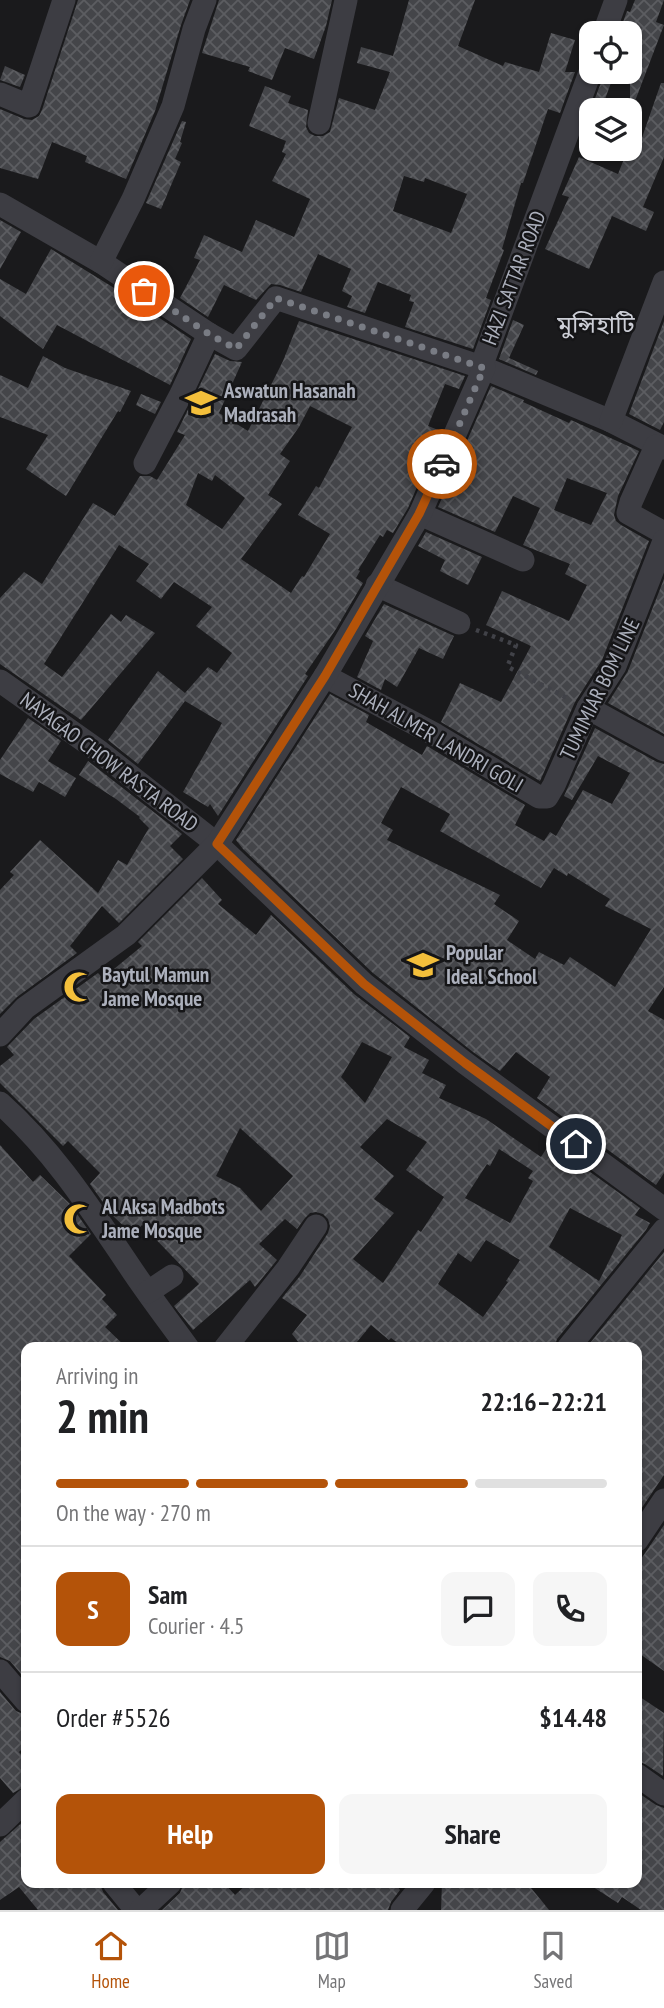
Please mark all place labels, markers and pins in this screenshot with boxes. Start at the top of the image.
pin [114,261,174,321]
place label: Aswatun Hasanah Madrasah [223,377,356,428]
school or university icon: Aswatun Hasanah Madrasah [184,386,218,420]
place label: Popular Ideal School [446,939,538,990]
school or university icon: Popular Ideal School [406,948,440,982]
place label: Baytul Mamun Jame Mosque [101,961,209,1012]
mosque icon: Baytul Mamun Jame Mosque [62,970,96,1004]
pin [546,1114,606,1174]
place label: Al Aksa Madbots Jame Mosque [101,1193,225,1244]
mosque icon: Al Aksa Madbots Jame Mosque [62,1202,96,1236]

